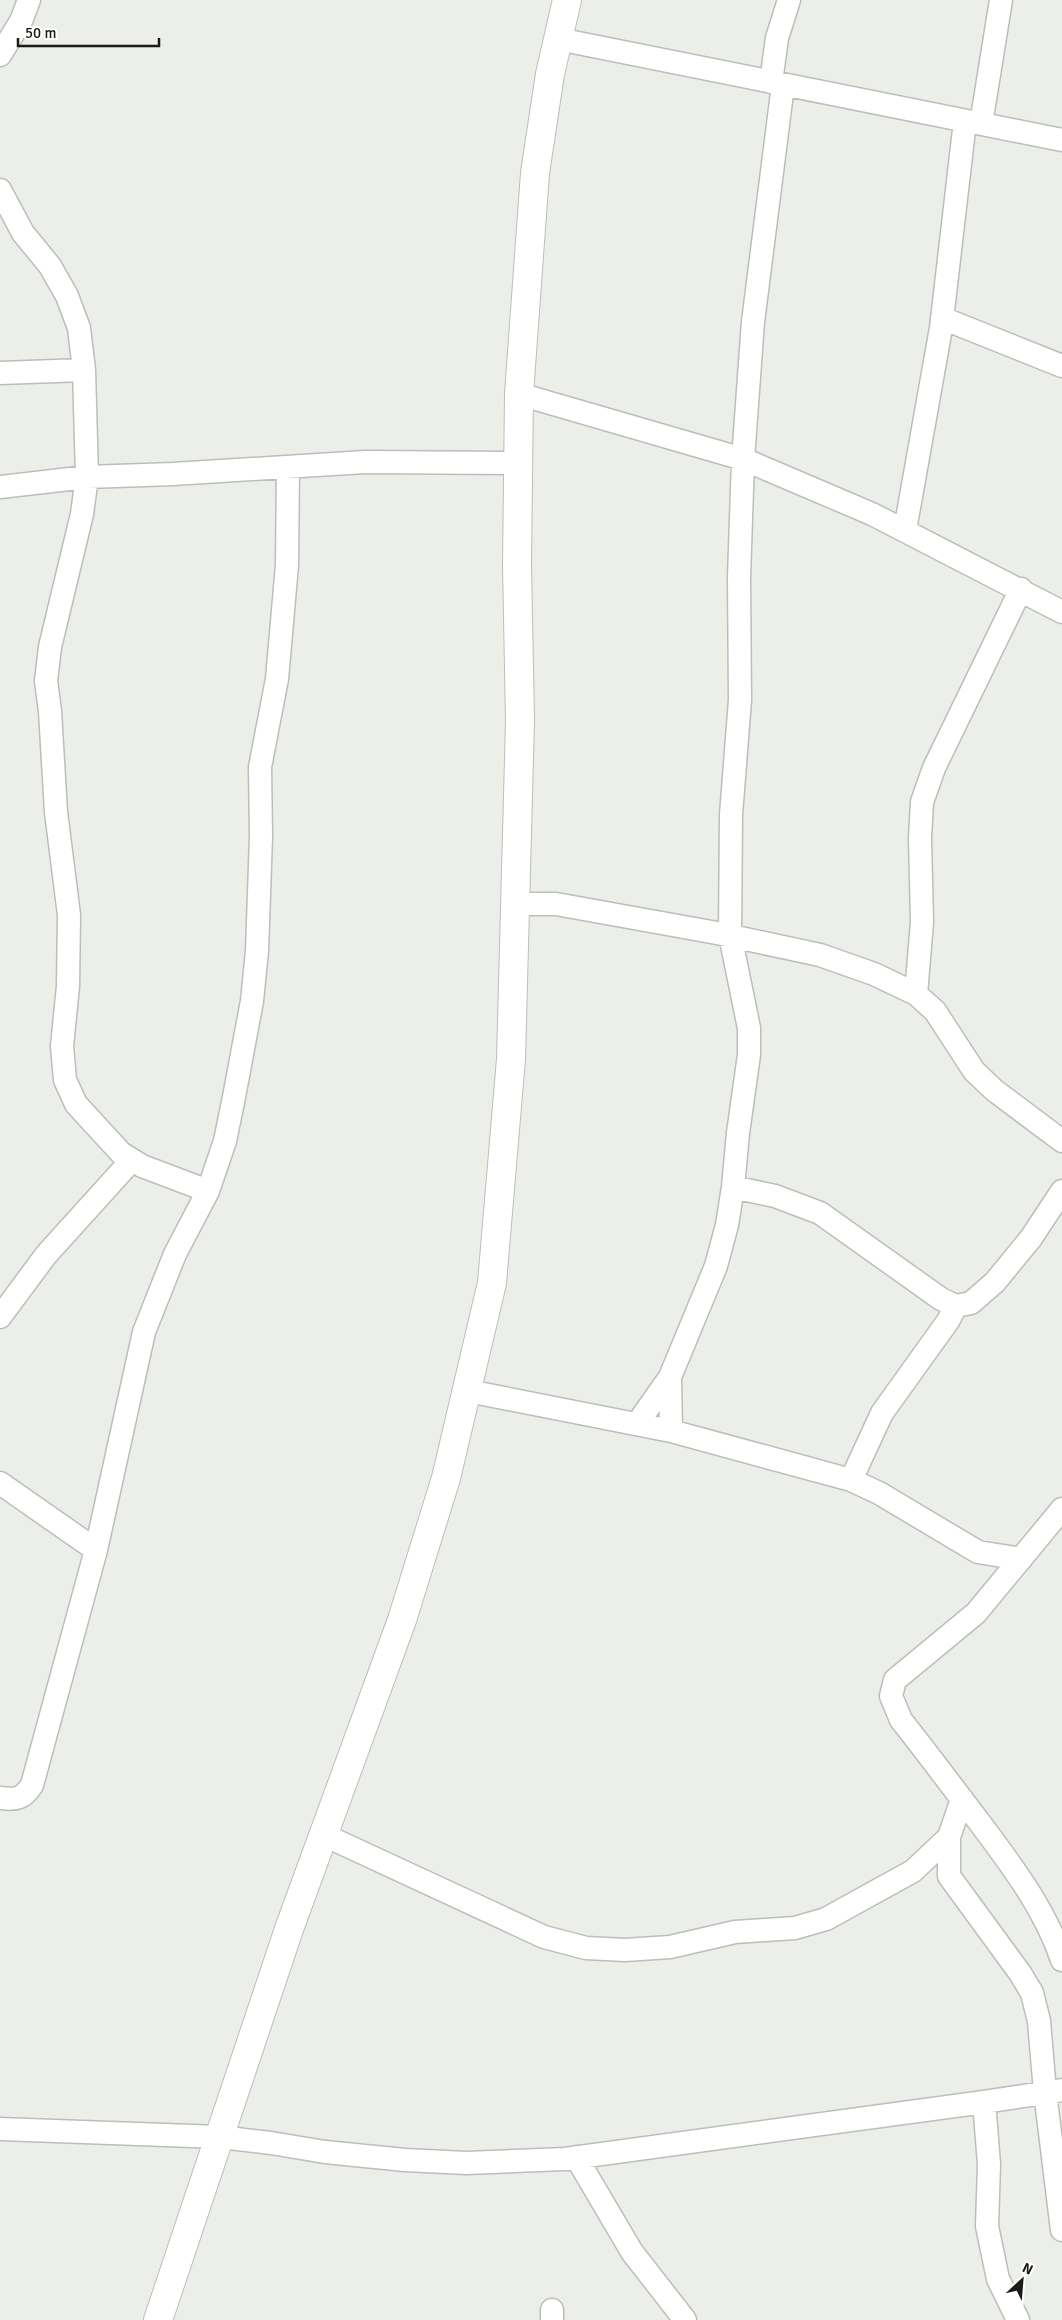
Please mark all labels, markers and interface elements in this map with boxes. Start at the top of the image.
scale bar [18,15,159,47]
text: 50 m [25,24,56,42]
north arrow [997,2255,1047,2305]
text: N [1019,2259,1036,2279]

